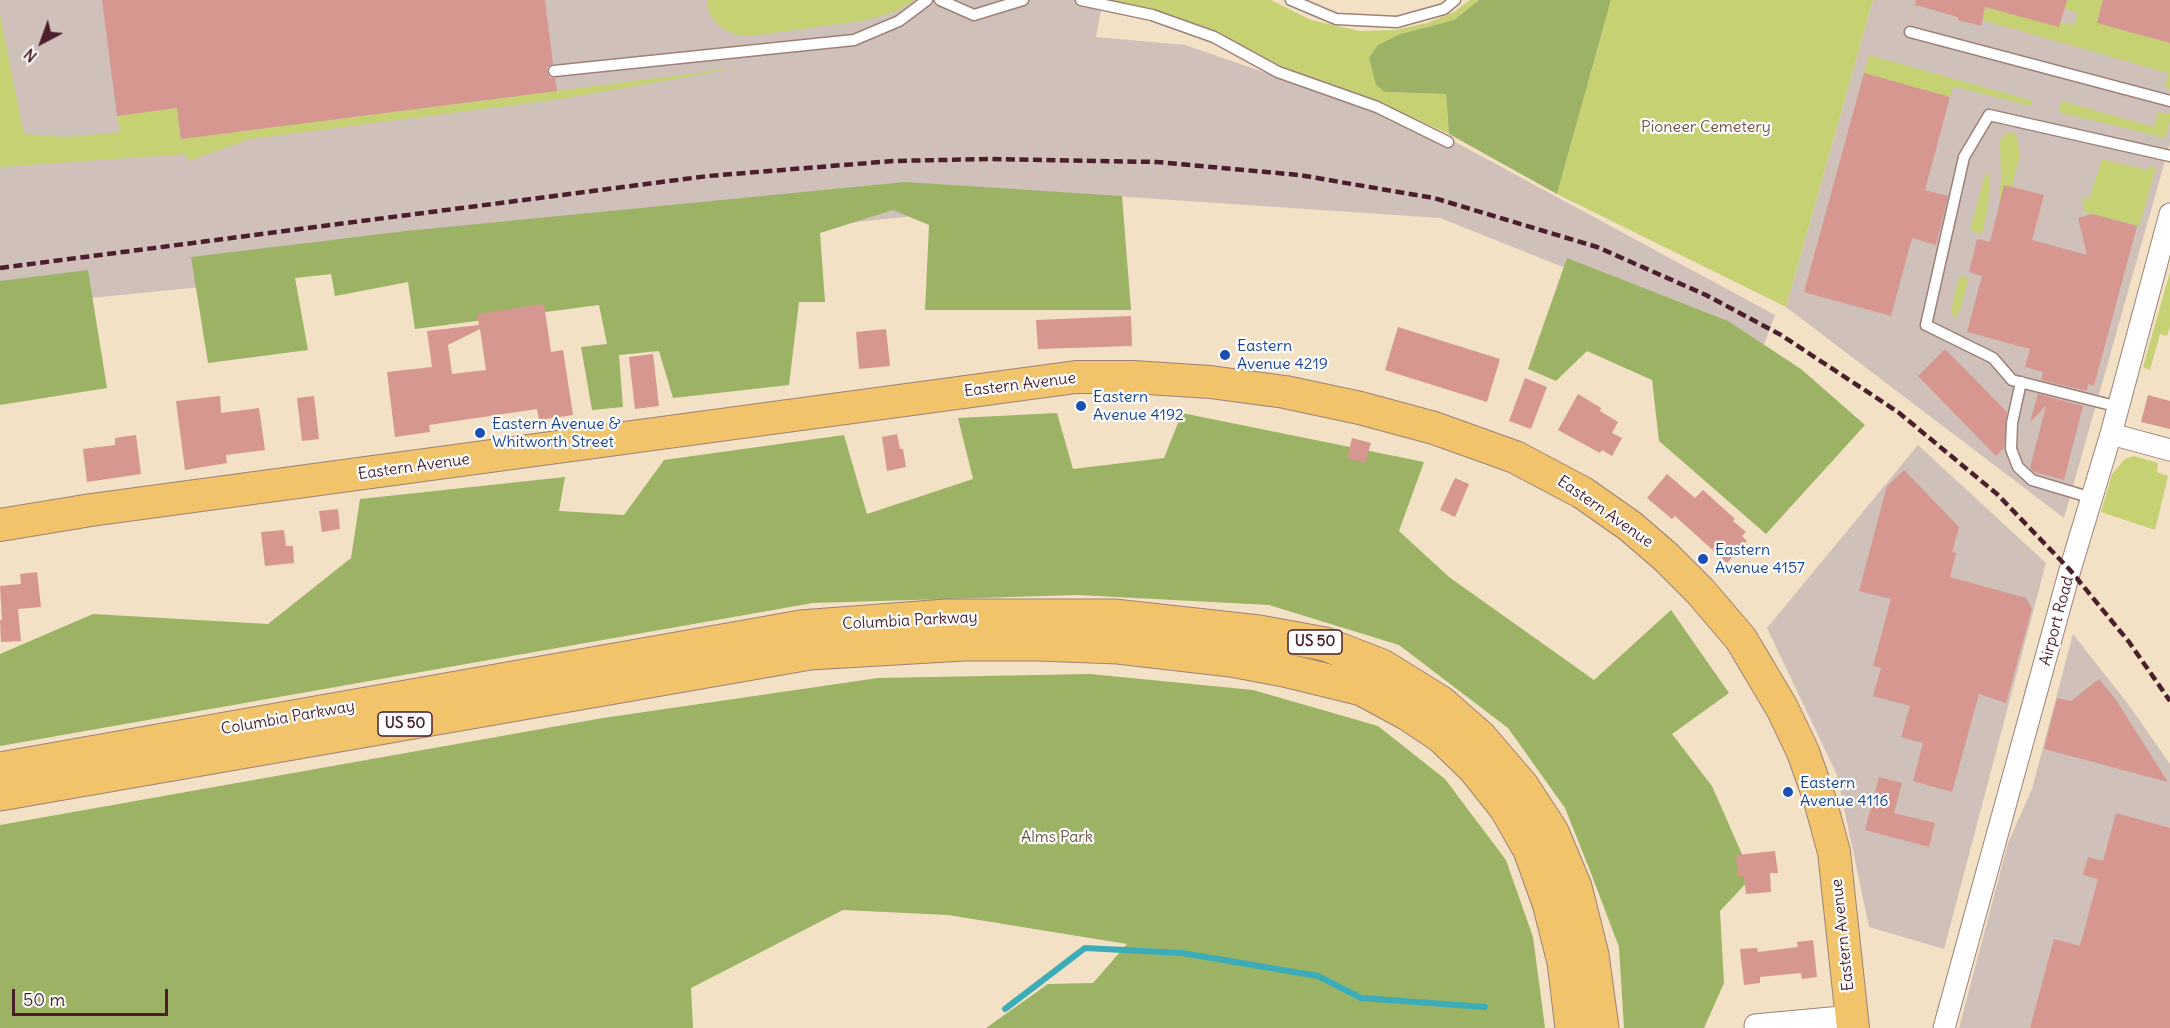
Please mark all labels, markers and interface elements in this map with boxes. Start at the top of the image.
north arrow [12,12,72,72]
text: N [19,44,41,67]
park label: Pioneer Cemetery [1641,117,1771,137]
place label: Eastern Avenue 4219 [1237,336,1328,374]
marker: Eastern Avenue 4219 [1218,348,1232,362]
street label: Eastern Avenue [963,369,1077,401]
place label: Eastern Avenue 4192 [1093,387,1184,425]
marker: Eastern Avenue 4192 [1074,399,1088,413]
place label: Eastern Avenue & Whitworth Street [492,414,621,452]
marker: Eastern Avenue & Whitworth Street [473,426,487,440]
street label: Eastern Avenue [357,450,471,484]
street label: Eastern Avenue [1553,472,1657,552]
place label: Eastern Avenue 4157 [1715,540,1805,578]
marker: Eastern Avenue 4157 [1696,552,1710,566]
street label: Airport Road [2036,574,2078,668]
street label: Columbia Parkway [842,608,978,634]
road number: US 50 [1288,630,1342,654]
street label: Columbia Parkway [220,697,356,739]
road number: US 50 [378,712,432,736]
place label: Eastern Avenue 4116 [1800,773,1888,811]
marker: Eastern Avenue 4116 [1781,785,1795,799]
park label: Alms Park [1021,827,1093,847]
street label: Eastern Avenue [1828,878,1858,992]
scale bar [15,977,171,1015]
text: 50 m [23,988,65,1011]

